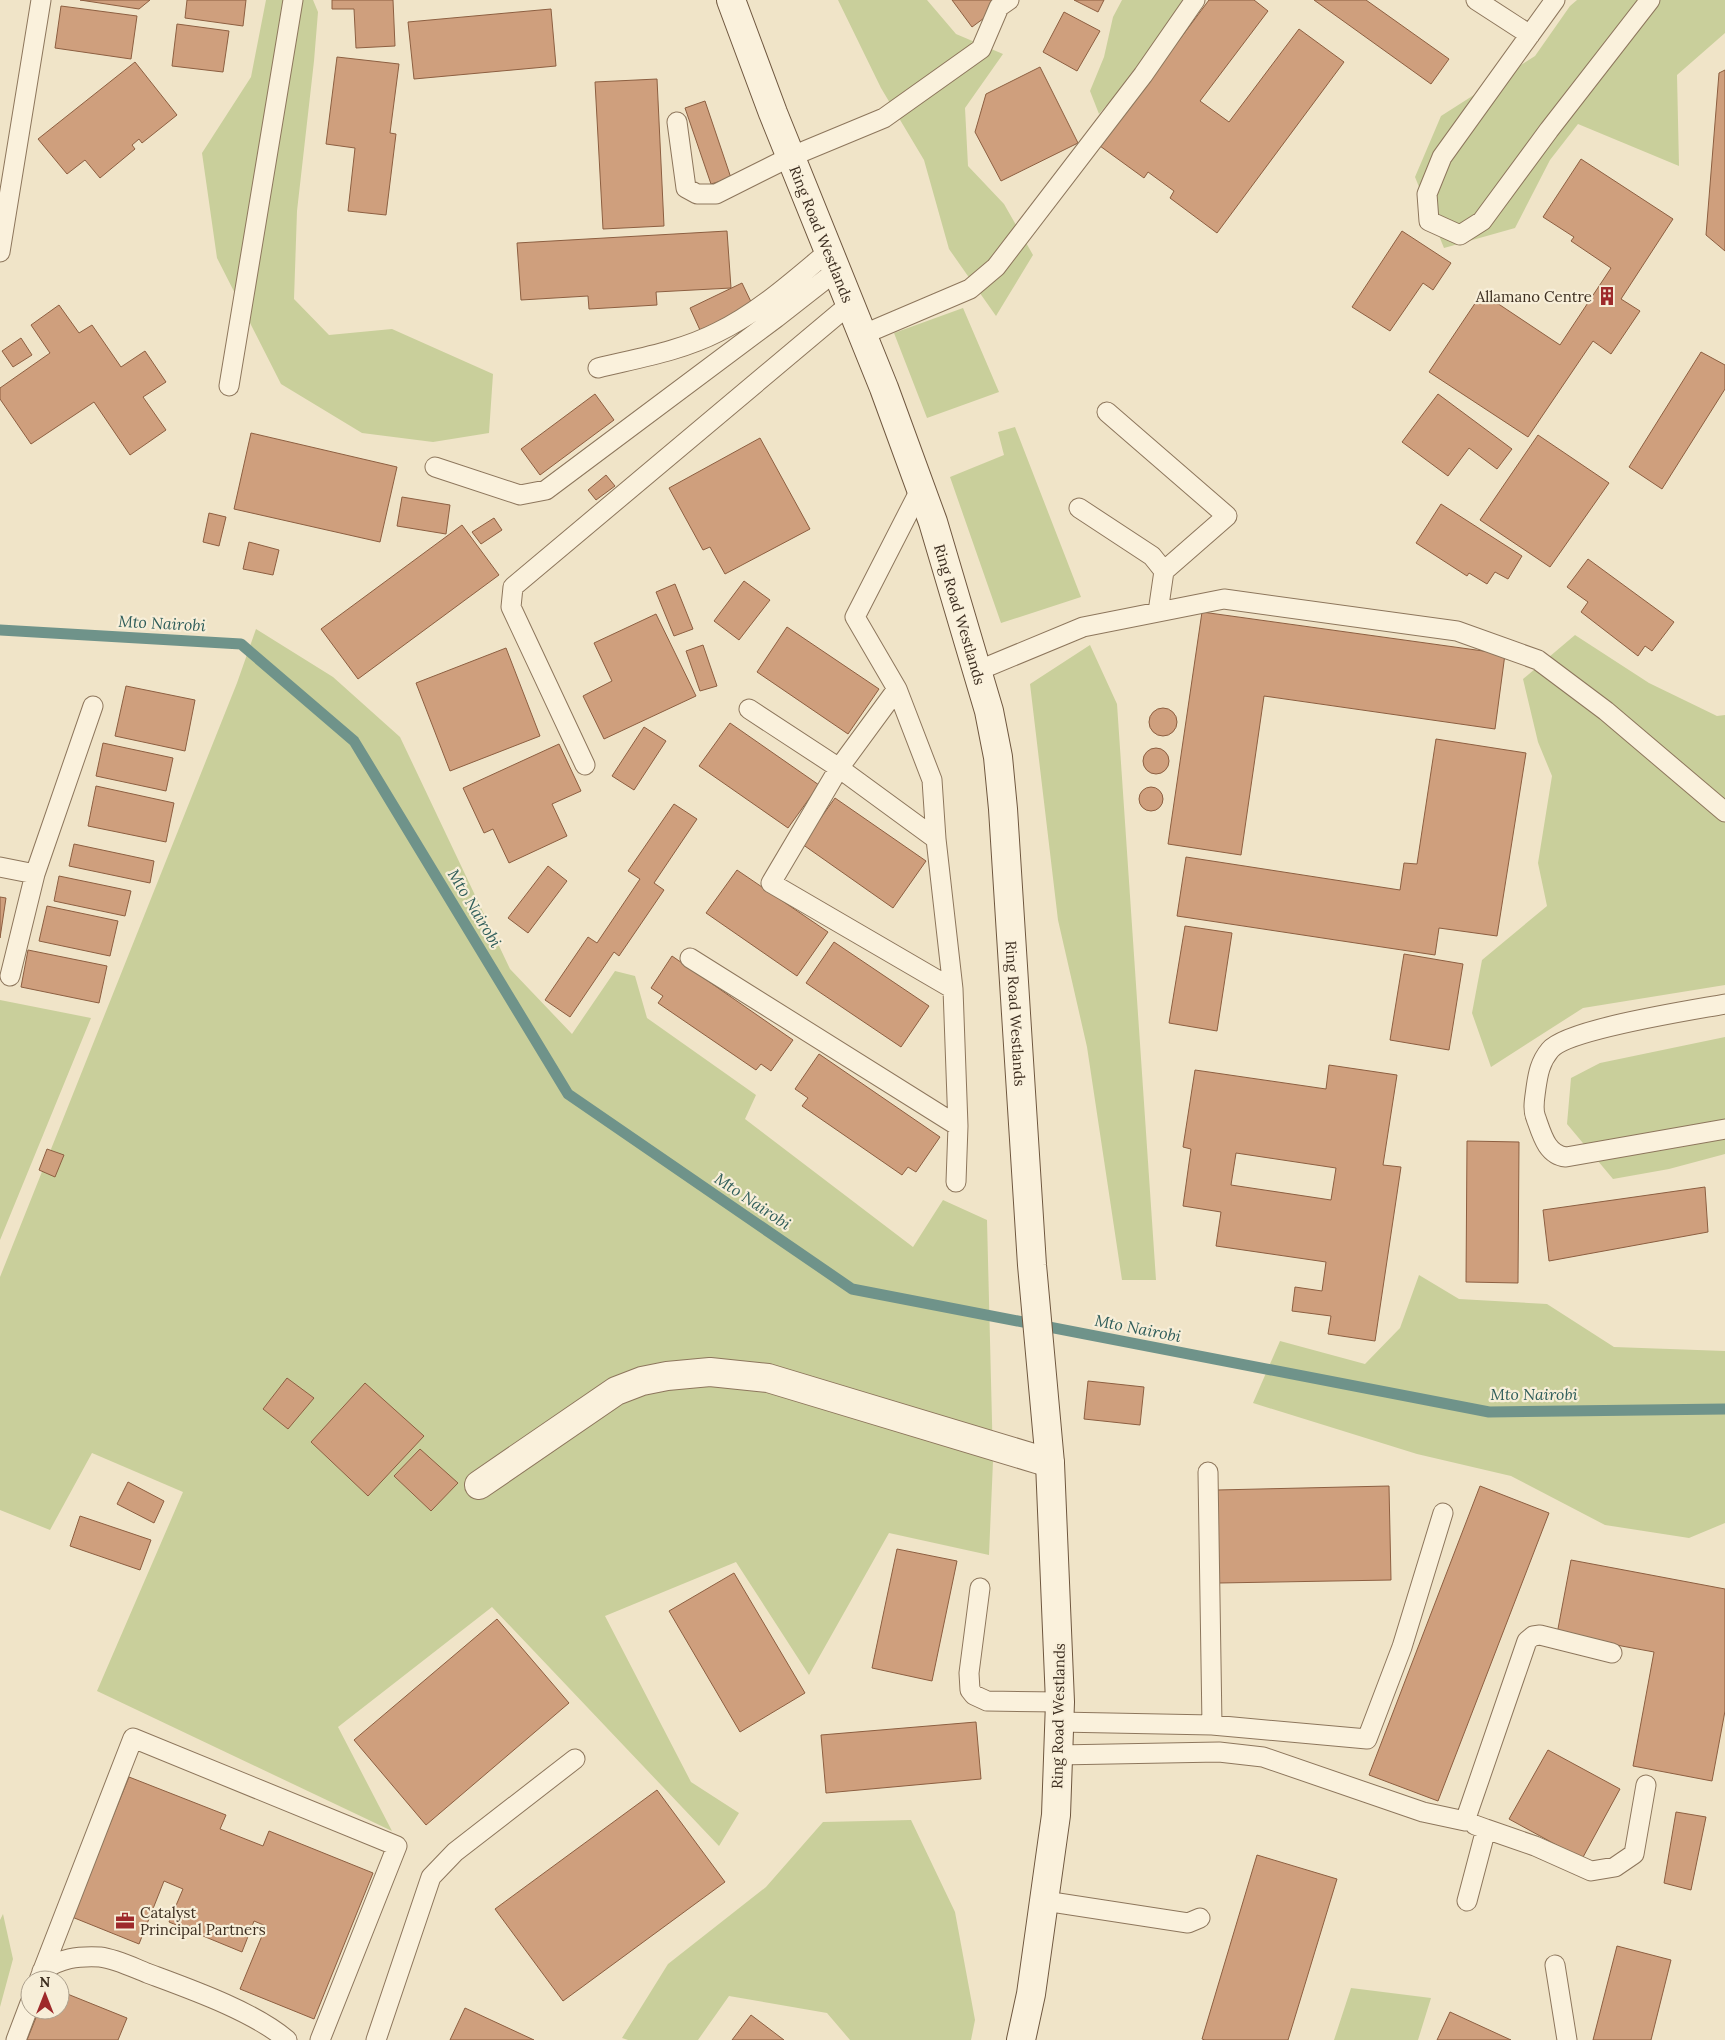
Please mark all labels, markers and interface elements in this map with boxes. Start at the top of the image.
street label: Ring Road Westlands [786,163,858,305]
building icon: Allamano Centre [1596,285,1618,307]
place label: Allamano Centre [1475,287,1592,306]
street label: Ring Road Westlands [930,542,990,687]
water label: Mto Nairobi [118,611,206,635]
water label: Mto Nairobi [444,865,506,951]
street label: Ring Road Westlands [1002,940,1030,1087]
water label: Mto Nairobi [711,1168,795,1234]
water label: Mto Nairobi [1093,1310,1183,1346]
water label: Mto Nairobi [1490,1384,1578,1404]
street label: Ring Road Westlands [1047,1643,1069,1789]
place label: Catalyst Principal Partners [140,1903,266,1939]
office icon: Catalyst Principal Partners [114,1910,136,1932]
north arrow [20,1970,70,2020]
text: N [40,1973,51,1991]

